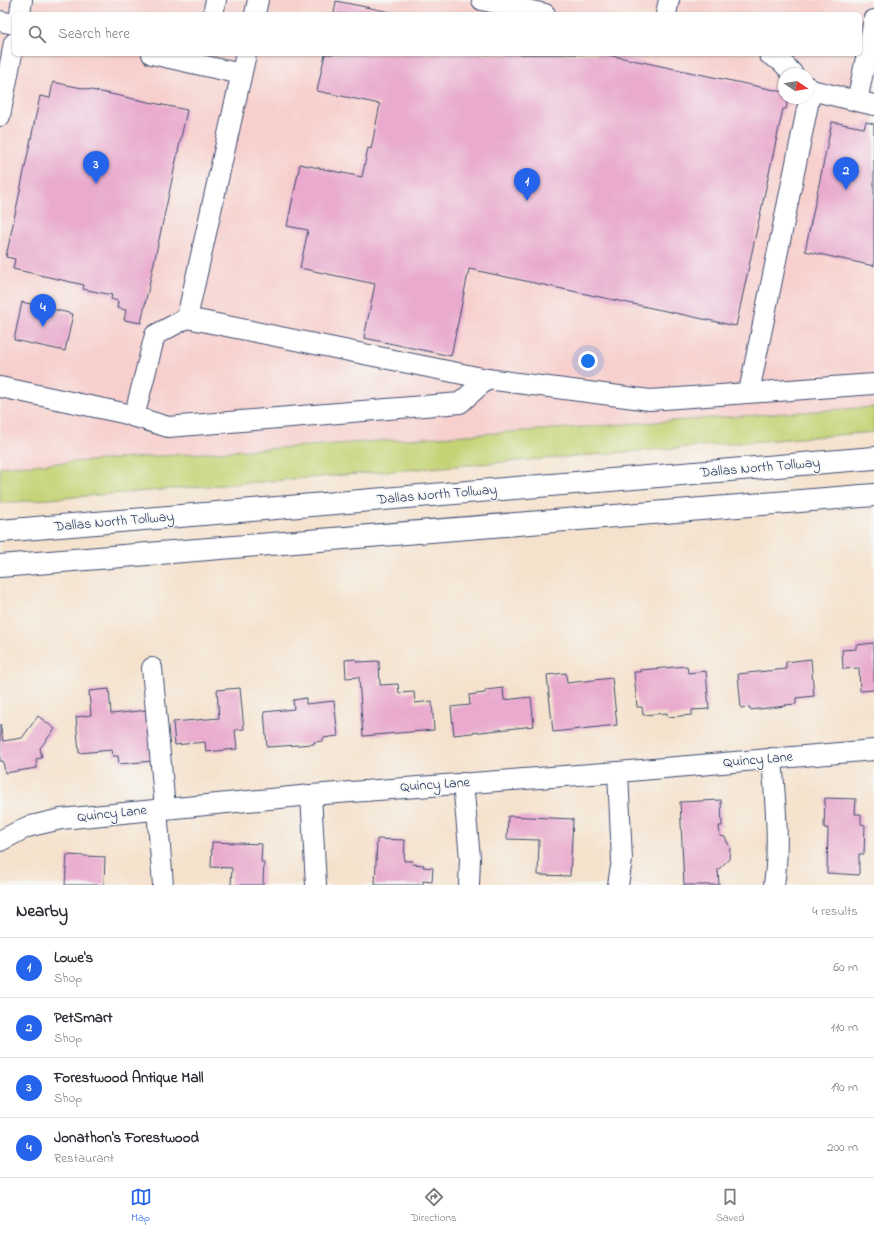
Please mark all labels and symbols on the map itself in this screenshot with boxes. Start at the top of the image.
north arrow [778,68,814,104]
pin: 3 [83,151,109,184]
pin: 2 [833,157,859,190]
pin: 1 [514,168,540,201]
pin: 4 [30,294,56,327]
your location [578,351,598,371]
street label: Dallas North Tollway [698,452,821,485]
street label: Dallas North Tollway [375,479,498,512]
street label: Dallas North Tollway [52,506,175,539]
street label: Quincy Lane [722,746,794,774]
street label: Quincy Lane [399,772,471,799]
street label: Quincy Lane [76,800,149,829]

